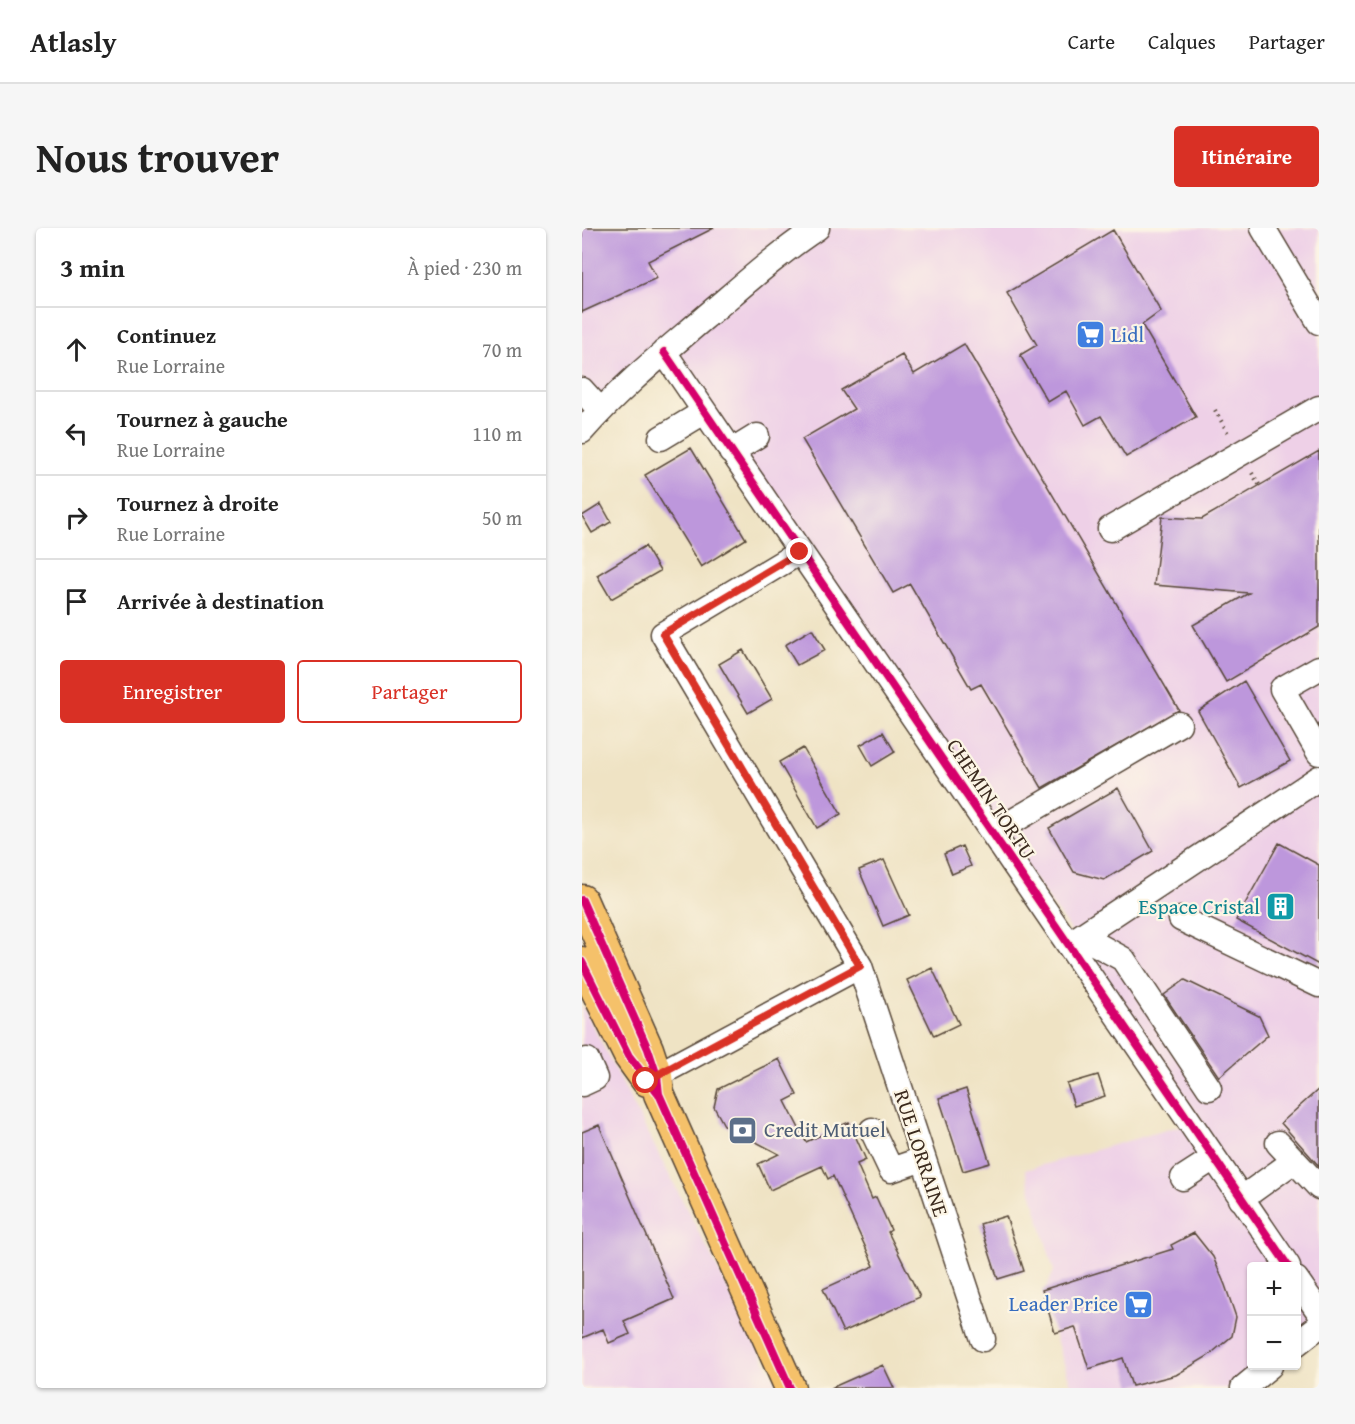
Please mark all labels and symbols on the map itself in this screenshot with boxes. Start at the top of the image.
supermarket icon: Lidl [1074,319,1106,351]
place label: Lidl [1111,319,1144,350]
route end [786,538,812,564]
street label: CHEMIN TORTU [939,732,1043,865]
place label: Espace Cristal [1138,891,1260,922]
building icon: Espace Cristal [1265,891,1297,923]
route start [632,1067,658,1093]
street label: RUE LORRAINE [886,1085,957,1221]
bank icon: Credit Mutuel [727,1114,759,1146]
place label: Credit Mutuel [764,1114,886,1145]
place label: Leader Price [1009,1288,1118,1319]
supermarket icon: Leader Price [1123,1288,1155,1320]

